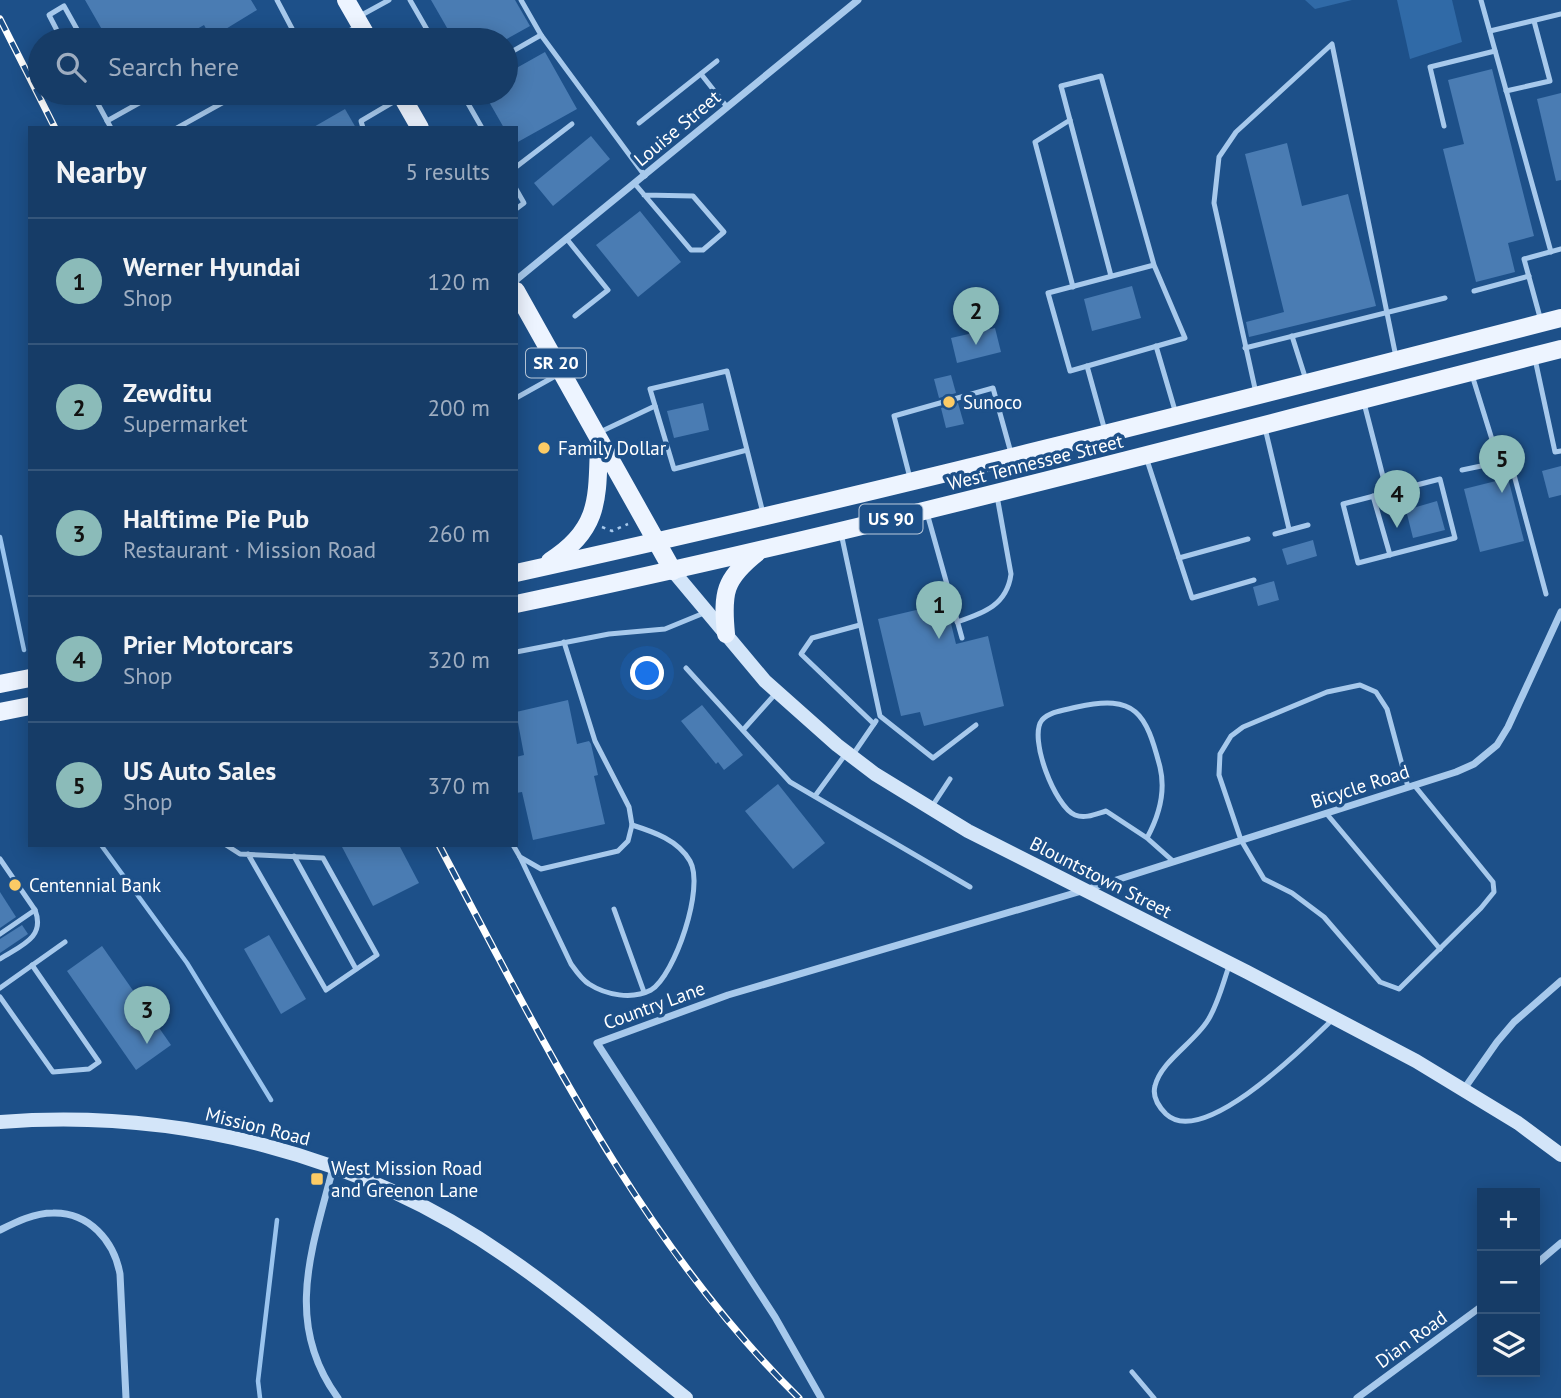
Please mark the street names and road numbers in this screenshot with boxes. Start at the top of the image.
street label: Louise Street [629,85,726,171]
road number: SR 20 [526,348,586,377]
street label: West Tennessee Street [945,428,1126,495]
road number: US 90 [860,504,922,534]
street label: Bicycle Road [1308,759,1412,813]
street label: Blountstown Street [1026,831,1176,923]
street label: Country Lane [600,976,708,1034]
street label: Mission Road [203,1101,313,1151]
street label: Dian Road [1371,1305,1451,1373]

